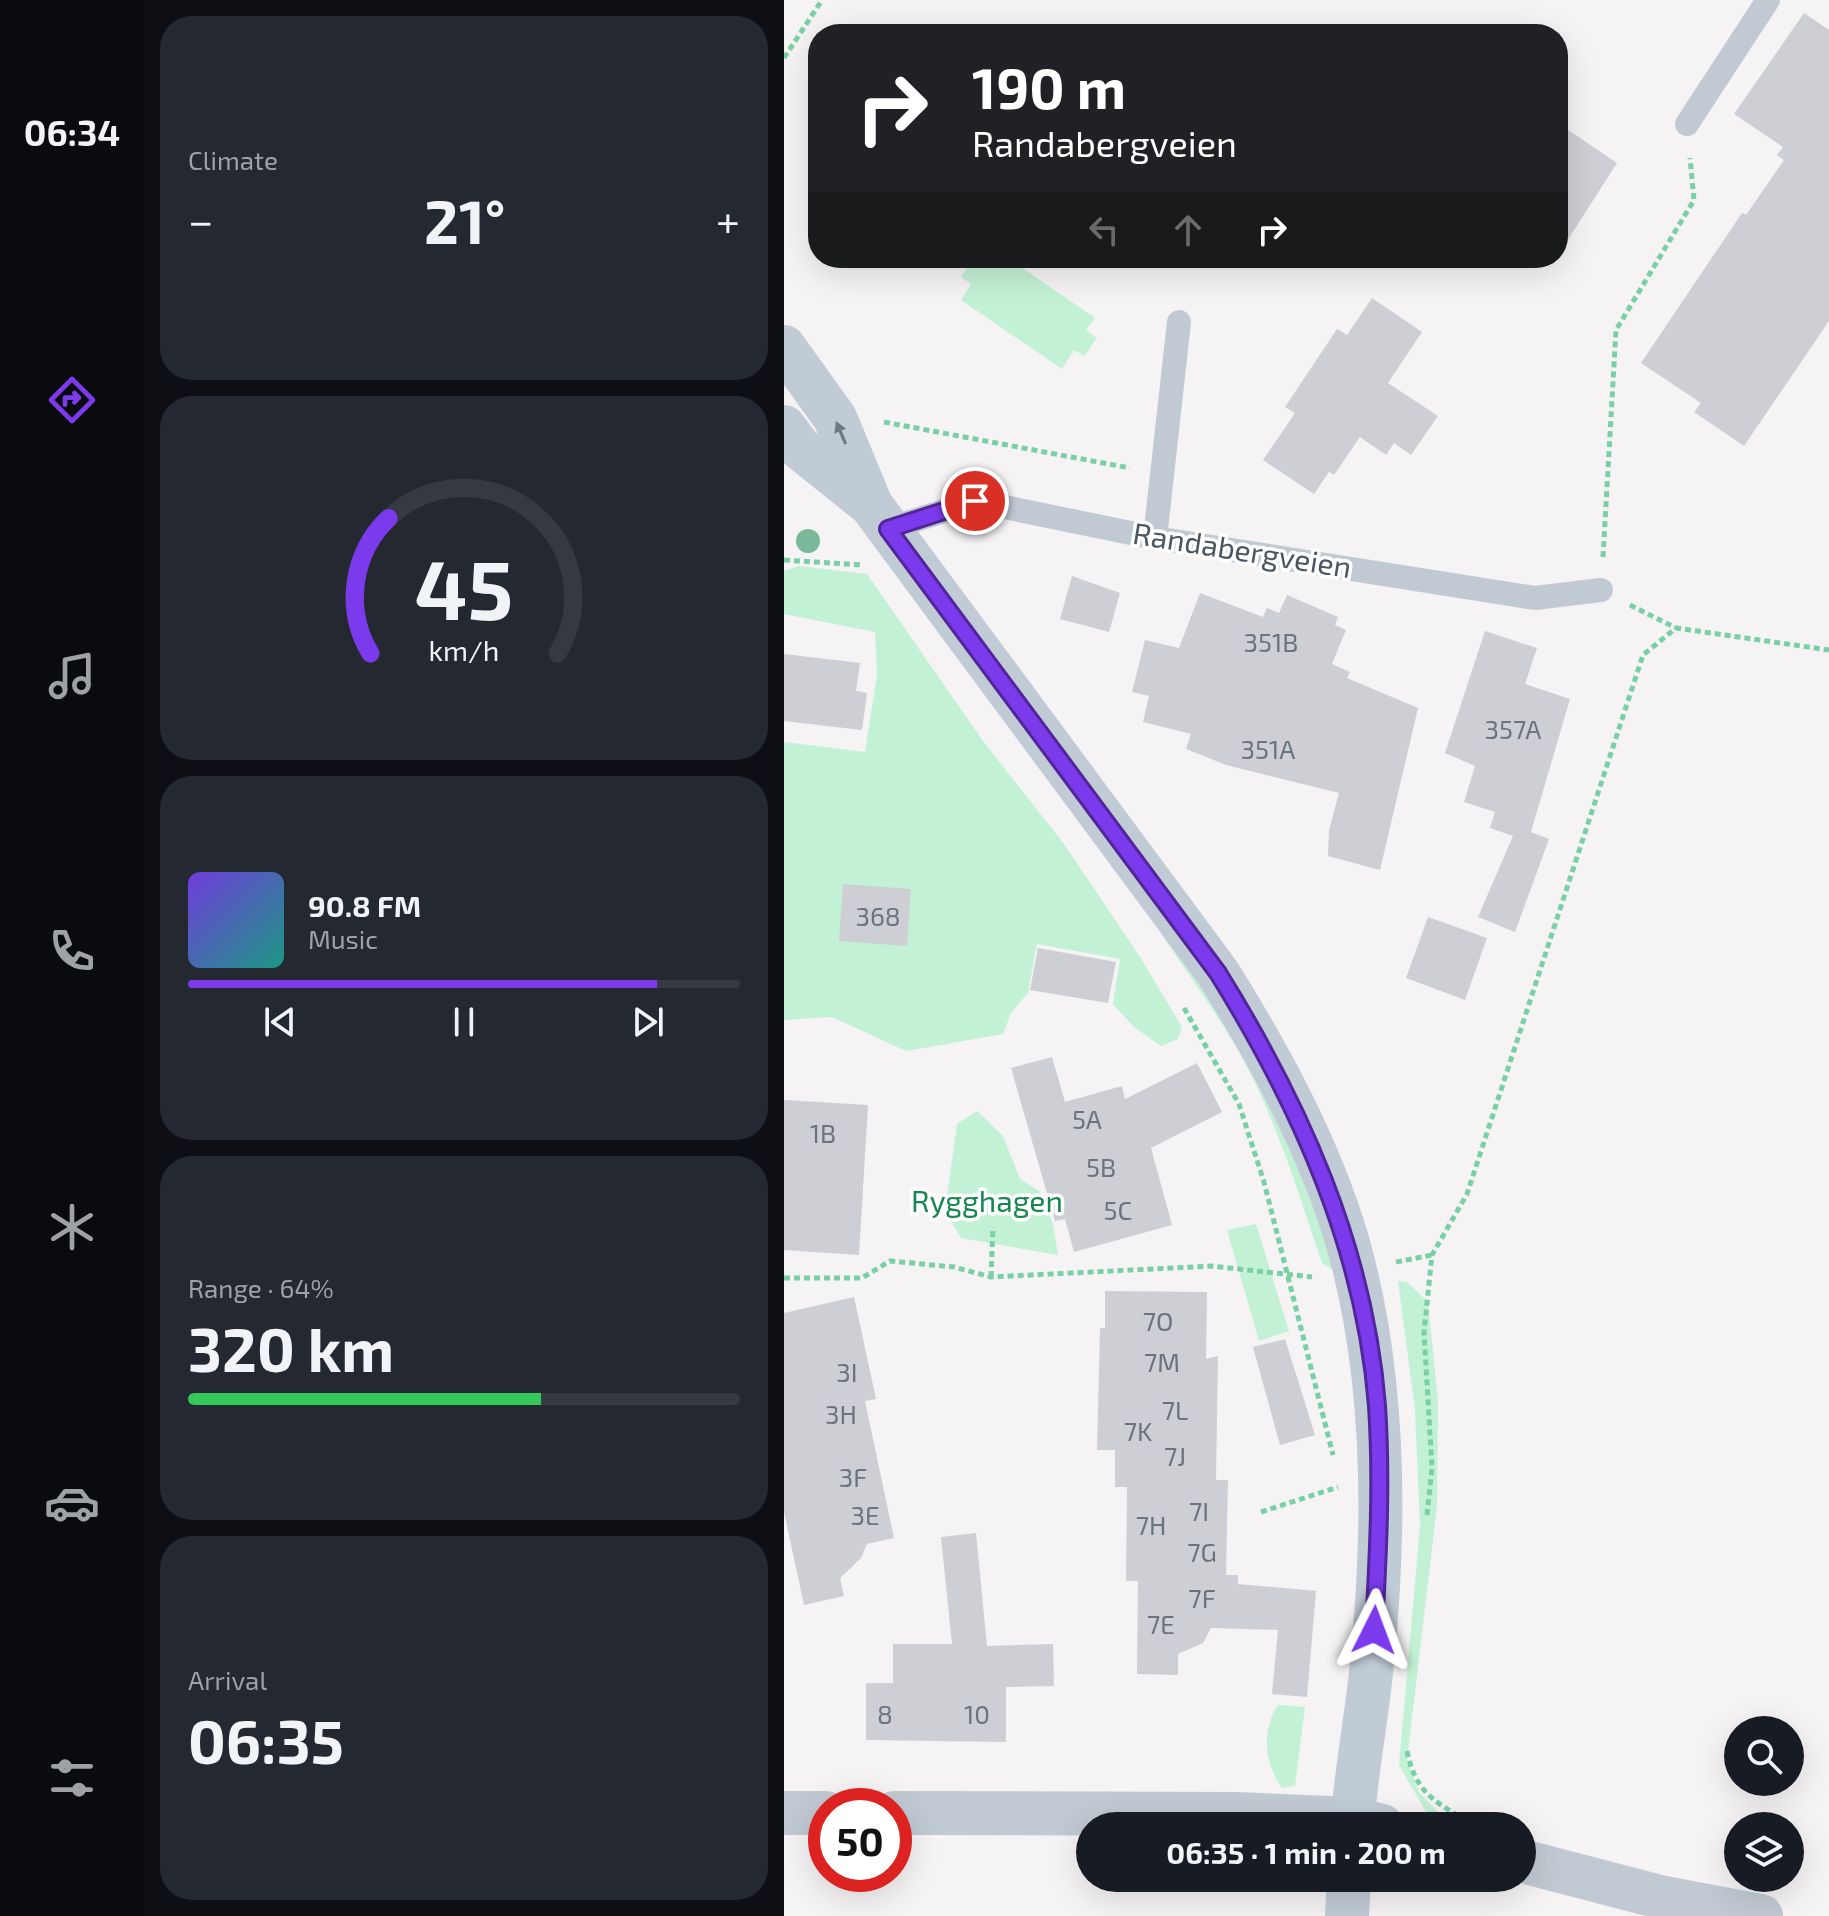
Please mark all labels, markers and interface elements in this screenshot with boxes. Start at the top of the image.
text: 190 m [972,53,1126,120]
icon: right [840,56,944,160]
text: 06:34 [24,110,120,153]
text: Randabergveien [972,121,1237,164]
text: Climate [188,144,278,175]
text: 21° [424,184,505,256]
text: − [188,193,214,246]
text: + [716,193,740,246]
icon: left [1082,208,1126,252]
icon: ahead [1166,208,1210,252]
icon: right [1250,208,1294,252]
icon: directions [44,372,100,428]
one-way arrow [834,421,847,445]
pin [941,467,1009,535]
icon: arrive [953,479,997,523]
street label: Randabergveien [1130,514,1354,584]
text: 45 [415,537,513,637]
house number: 351B [1244,626,1298,657]
text: km/h [429,632,499,667]
icon: music [44,648,100,704]
house number: 357A [1485,713,1542,744]
house number: 351A [1241,733,1295,764]
text: 90.8 FM [308,887,421,923]
house number: 368 [855,900,901,931]
icon: phone [44,923,100,979]
text: Music [308,923,378,954]
icon: previous [258,1000,302,1044]
icon: pause [442,1000,486,1044]
icon: next [626,1000,670,1044]
house number: 5A [1072,1103,1102,1134]
house number: 1B [810,1117,836,1148]
house number: 5B [1086,1151,1116,1182]
park label: Rygghagen [911,1182,1063,1218]
house number: 5C [1104,1194,1132,1225]
icon: climate [44,1199,100,1255]
text: Range · 64% [188,1272,334,1303]
house number: 7O [1143,1305,1173,1336]
text: 320 km [188,1312,394,1384]
house number: 7M [1144,1346,1180,1377]
house number: 3I [836,1356,858,1387]
house number: 7L [1162,1394,1188,1425]
house number: 3H [825,1398,857,1429]
house number: 7K [1124,1415,1152,1446]
house number: 7J [1164,1440,1186,1471]
house number: 3F [839,1461,867,1492]
icon: car [44,1475,100,1531]
house number: 7I [1189,1495,1209,1526]
house number: 3E [850,1499,880,1530]
house number: 7H [1136,1509,1166,1540]
house number: 7G [1187,1536,1217,1567]
house number: 7F [1188,1582,1216,1613]
position arrow [1332,1588,1416,1672]
house number: 7E [1147,1608,1175,1639]
text: Arrival [188,1664,267,1695]
house number: 8 [877,1698,893,1729]
house number: 10 [964,1698,990,1729]
text: 06:35 [188,1704,344,1776]
map controls [1724,1716,1804,1892]
button: search [1724,1716,1804,1796]
icon: filters [44,1750,100,1806]
speed limit sign: 50 [808,1788,912,1892]
button: layers [1724,1812,1804,1892]
text: 06:35 · 1 min · 200 m [1166,1834,1446,1870]

